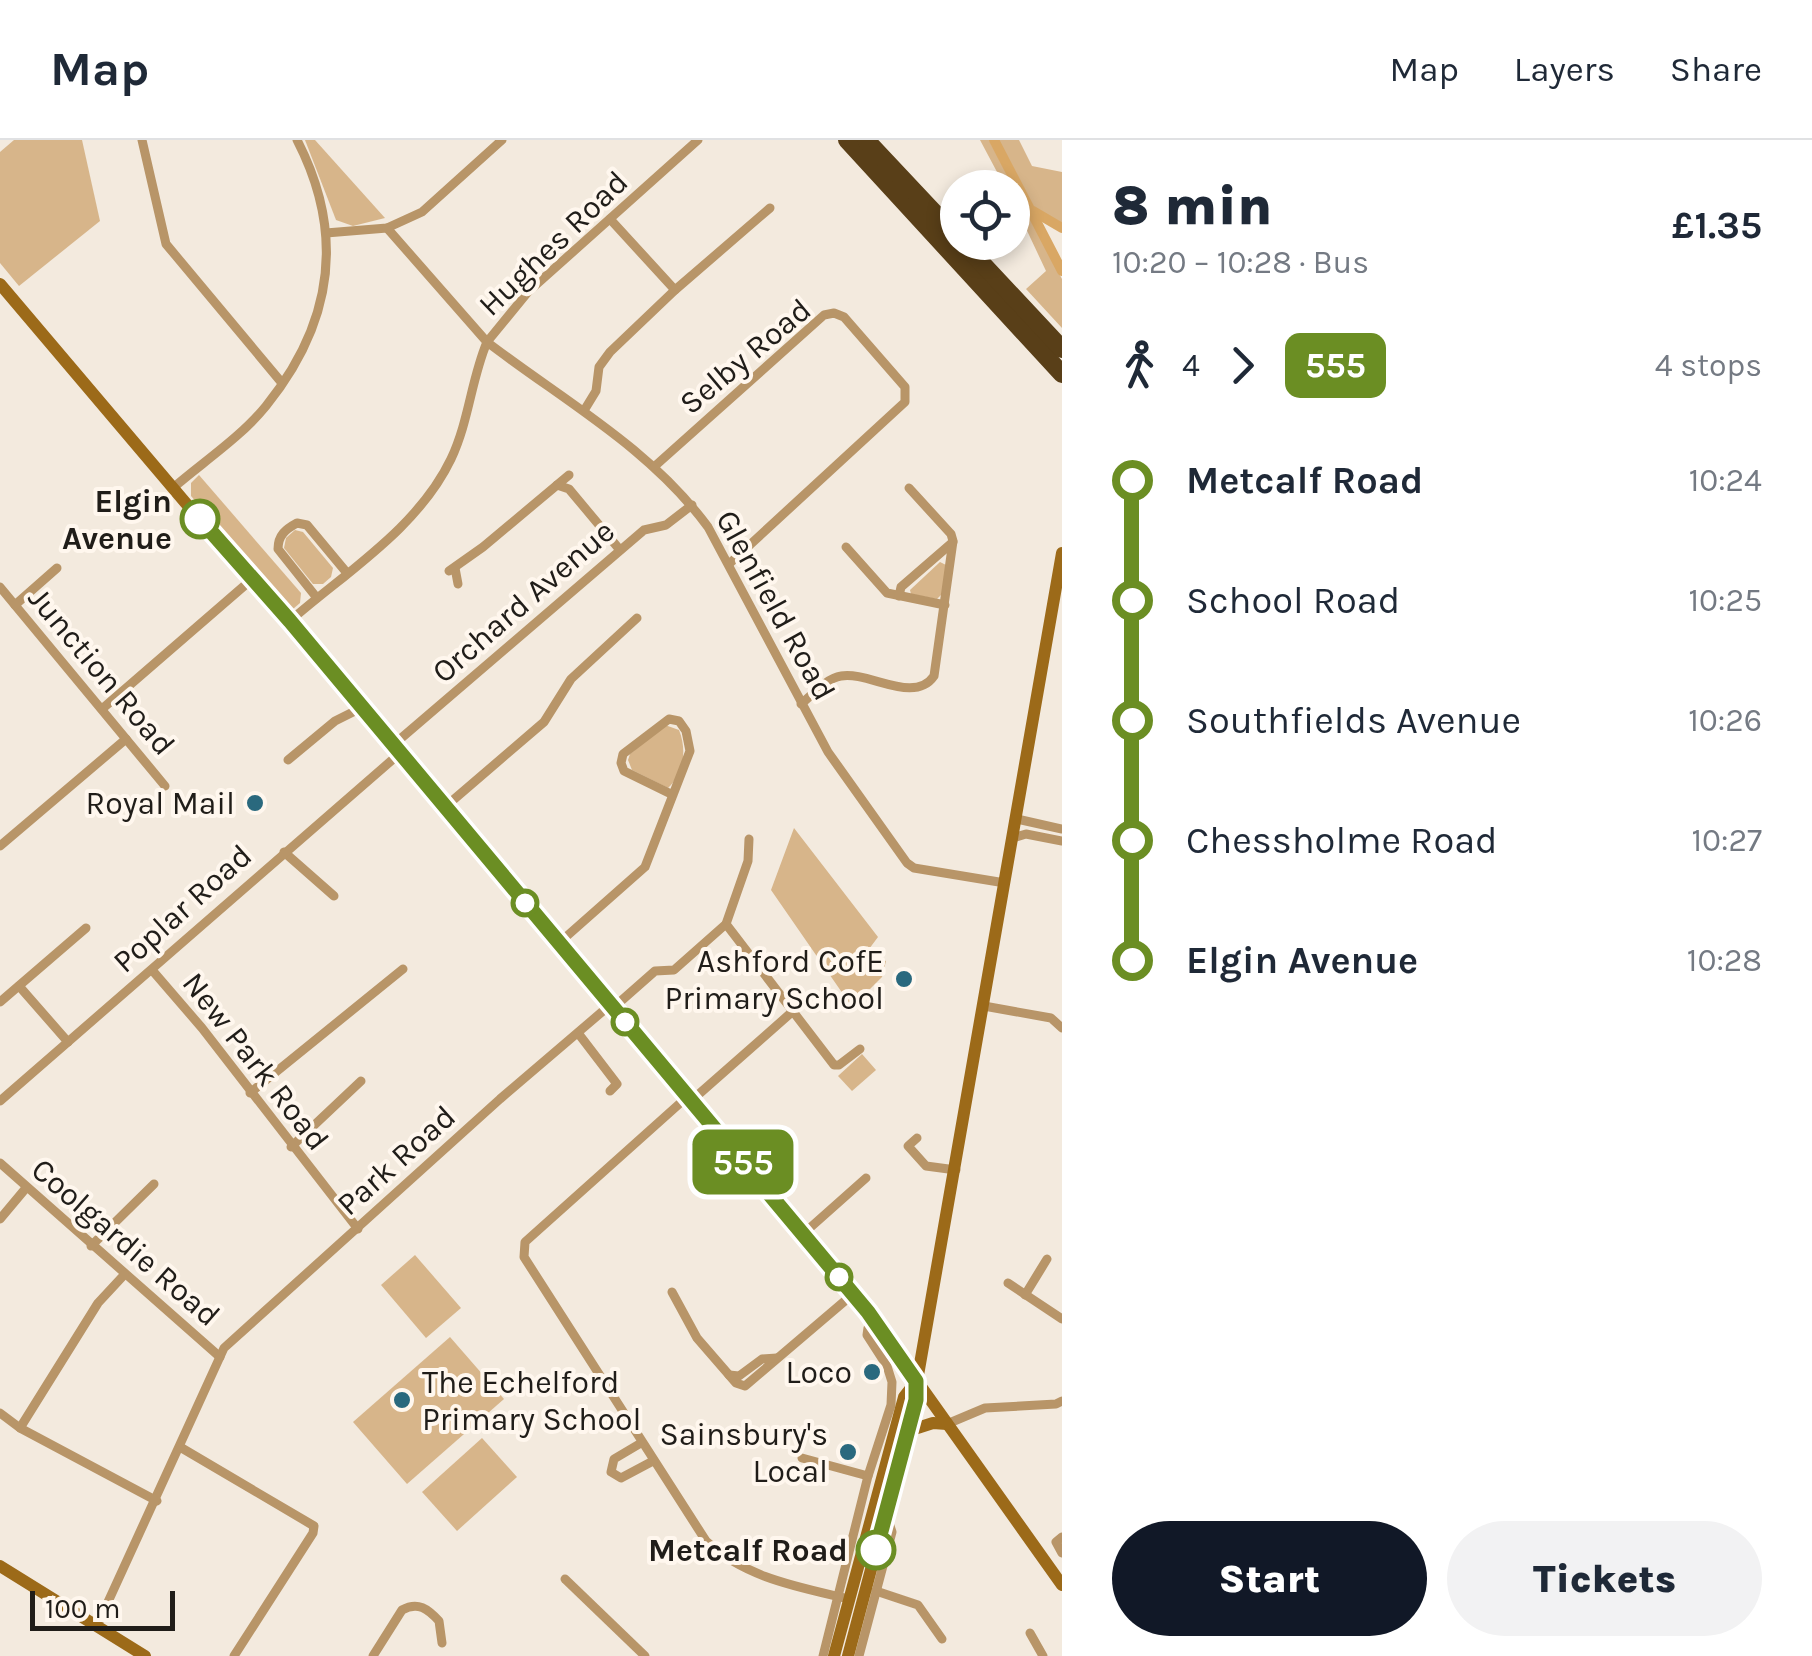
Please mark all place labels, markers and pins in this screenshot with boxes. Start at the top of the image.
place label: Elgin Avenue [62,483,172,557]
marker: Elgin Avenue [181,500,219,538]
place label: Royal Mail [86,785,235,822]
marker: Royal Mail [244,792,266,814]
unlabelled marker [512,890,538,916]
place label: Ashford CofE Primary School [664,943,884,1017]
marker: Ashford CofE Primary School [893,968,915,990]
unlabelled marker [612,1009,638,1035]
unlabelled marker [826,1264,852,1290]
place label: Loco [786,1354,852,1391]
marker: Loco [861,1361,883,1383]
place label: The Echelford Primary School [422,1364,642,1438]
marker: The Echelford Primary School [391,1389,413,1411]
place label: Sainsbury's Local [659,1416,828,1490]
marker: Sainsbury's Local [837,1441,859,1463]
marker: Metcalf Road [857,1531,895,1569]
place label: Metcalf Road [648,1532,848,1569]

